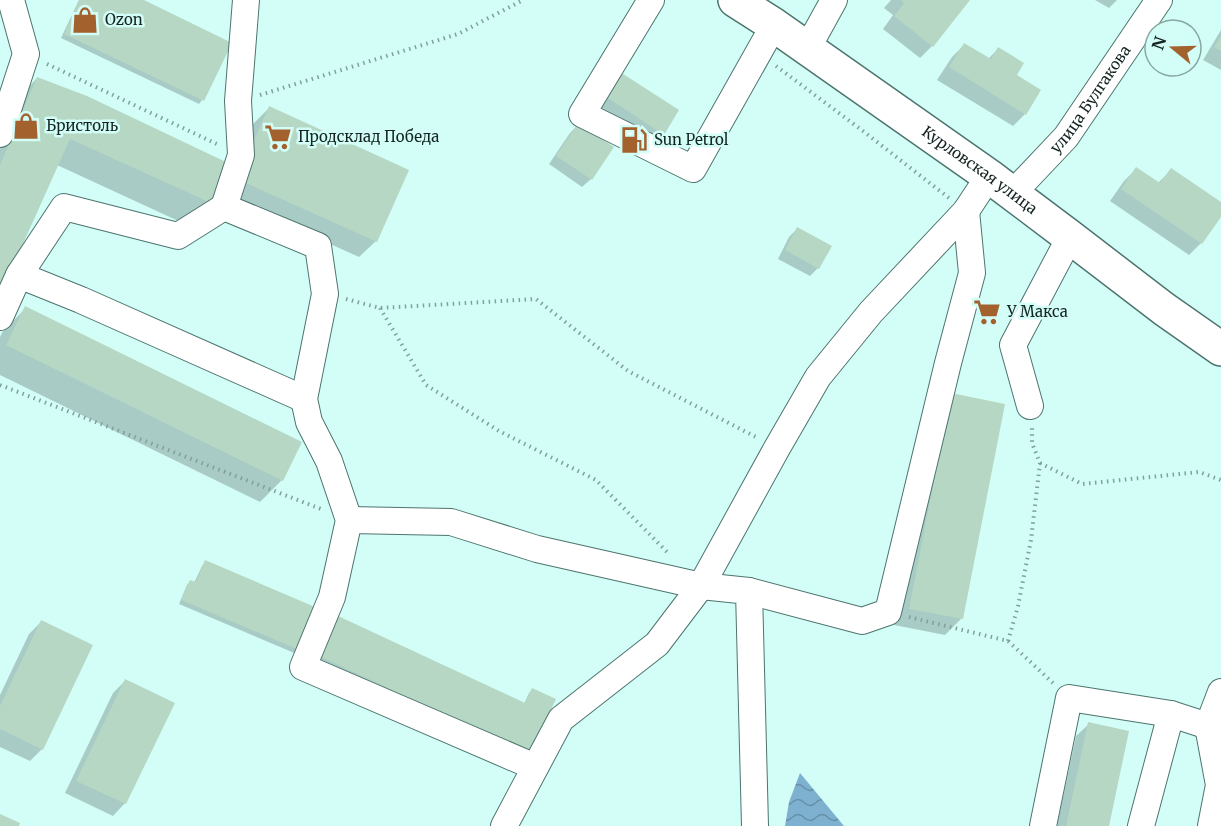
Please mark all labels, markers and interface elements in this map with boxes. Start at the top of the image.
shop icon: Ozon [70,5,100,35]
place label: Ozon [105,10,143,29]
north arrow [1143,18,1203,78]
text: N [1147,34,1170,52]
street label: улица Булгакова [1046,41,1134,157]
shop icon: Бристоль [11,111,41,141]
place label: Бристоль [46,116,118,135]
supermarket icon: Продсклад Победа [263,122,293,152]
street label: Курловская улица [918,122,1041,218]
fuel station icon: Sun Petrol [619,125,649,155]
place label: Продсклад Победа [298,127,439,146]
place label: Sun Petrol [654,130,729,149]
supermarket icon: У Макса [972,297,1002,327]
place label: У Макса [1006,302,1068,321]

